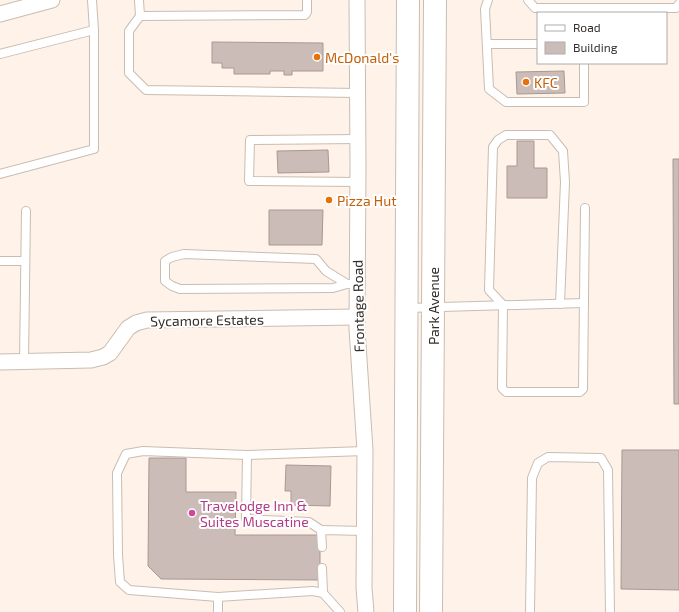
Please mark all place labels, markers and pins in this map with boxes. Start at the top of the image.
place label: McDonald's [325,49,399,66]
marker: McDonald's [312,52,322,62]
place label: KFC [534,74,558,91]
marker: KFC [521,77,531,87]
place label: Pizza Hut [337,192,397,209]
marker: Pizza Hut [324,195,334,205]
place label: Travelodge Inn & Suites Muscatine [200,497,309,530]
marker: Travelodge Inn & Suites Muscatine [187,508,197,518]

